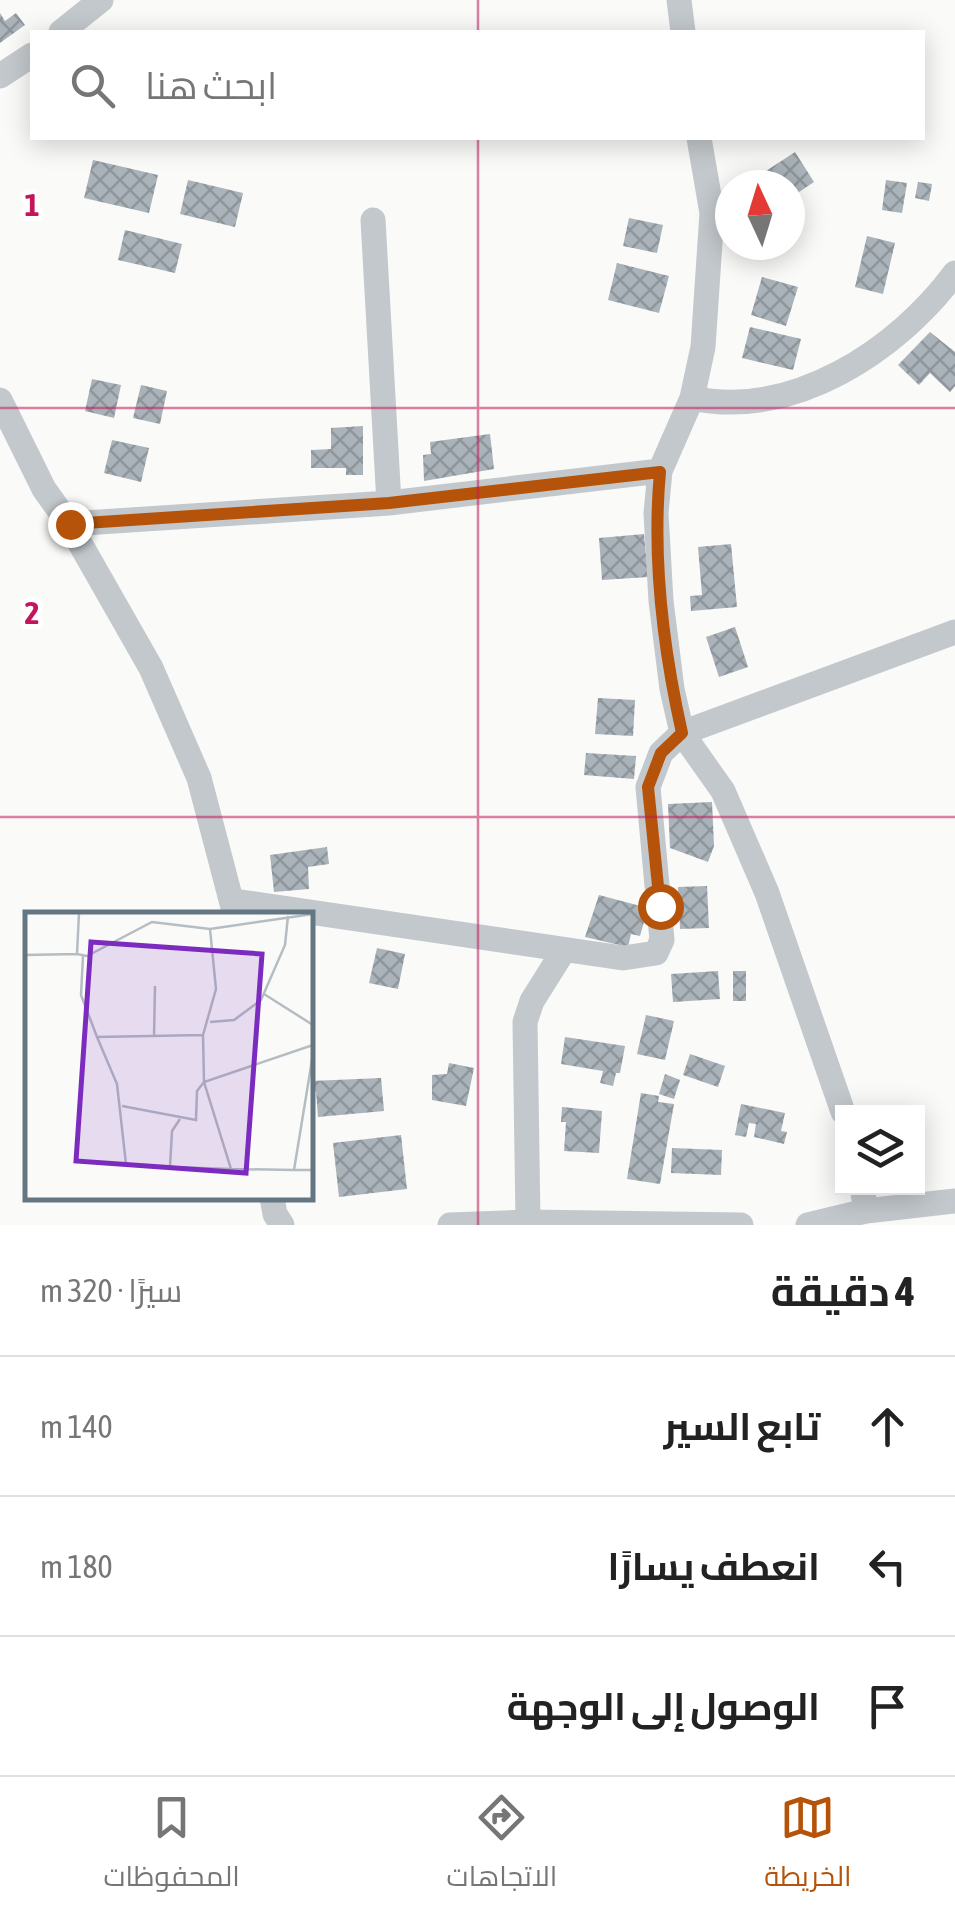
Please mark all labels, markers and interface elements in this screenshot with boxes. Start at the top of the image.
search box [30,30,925,140]
icon: search [65,58,120,113]
text: ابحث هنا [145,64,277,107]
north arrow [715,170,805,260]
text: 1 [24,186,40,223]
route end [48,502,94,548]
text: 2 [24,594,40,631]
route start [638,884,684,930]
inset map [25,912,312,1200]
map controls [835,1105,925,1195]
button: layers [835,1105,925,1195]
text: 4 دقيقة [771,1267,915,1315]
text: سيرًا · 320 m [40,1272,182,1309]
icon: ahead [860,1399,915,1454]
text: تابع السير [664,1405,820,1448]
text: 140 m [40,1408,113,1445]
icon: left [860,1539,915,1594]
text: انعطف يسارًا [608,1545,820,1588]
text: 180 m [40,1548,113,1585]
icon: arrive [860,1679,915,1734]
text: الوصول إلى الوجهة [507,1685,820,1728]
tab: المحفوظات [103,1790,240,1902]
tab: الاتجاهات [447,1790,557,1902]
tab: الخريطة [764,1790,852,1902]

